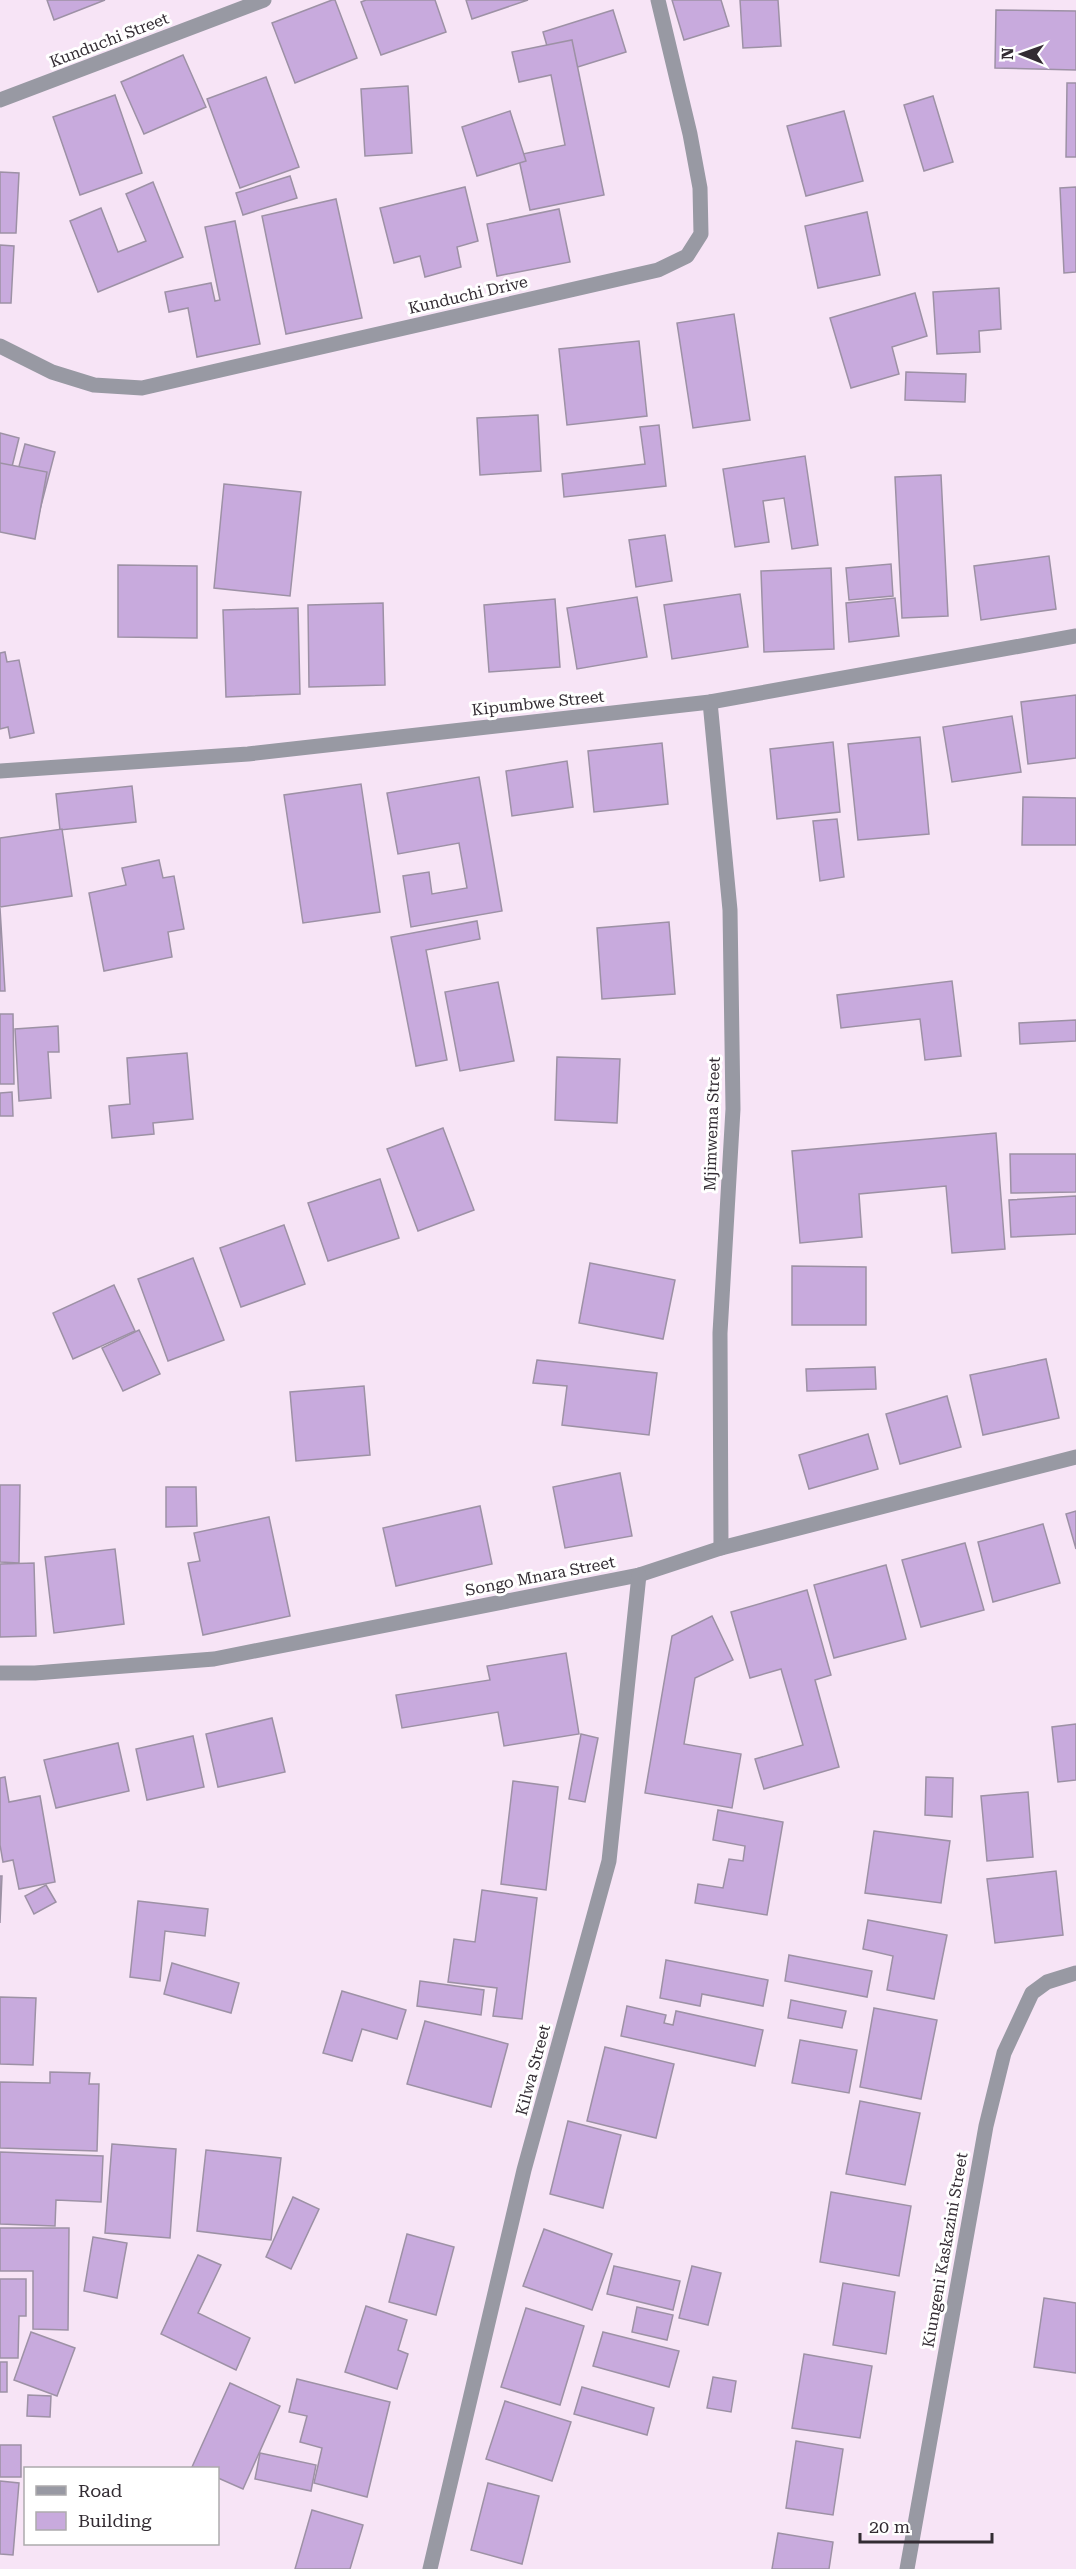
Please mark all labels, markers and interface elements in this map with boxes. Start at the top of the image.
street label: Kunduchi Street [47,9,171,71]
north arrow [992,24,1052,84]
text: N [998,47,1017,60]
street label: Kunduchi Drive [406,272,530,318]
street label: Kipumbwe Street [471,687,605,719]
street label: Mjimwema Street [700,1056,724,1192]
street label: Songo Mnara Street [463,1552,617,1600]
street label: Kilwa Street [512,2022,554,2118]
street label: Kiungeni Kaskazini Street [918,2151,972,2349]
legend [24,2467,219,2545]
text: Road [78,2480,123,2501]
scale bar [860,2506,992,2544]
text: Building [78,2510,152,2531]
text: 20 m [869,2516,910,2537]

